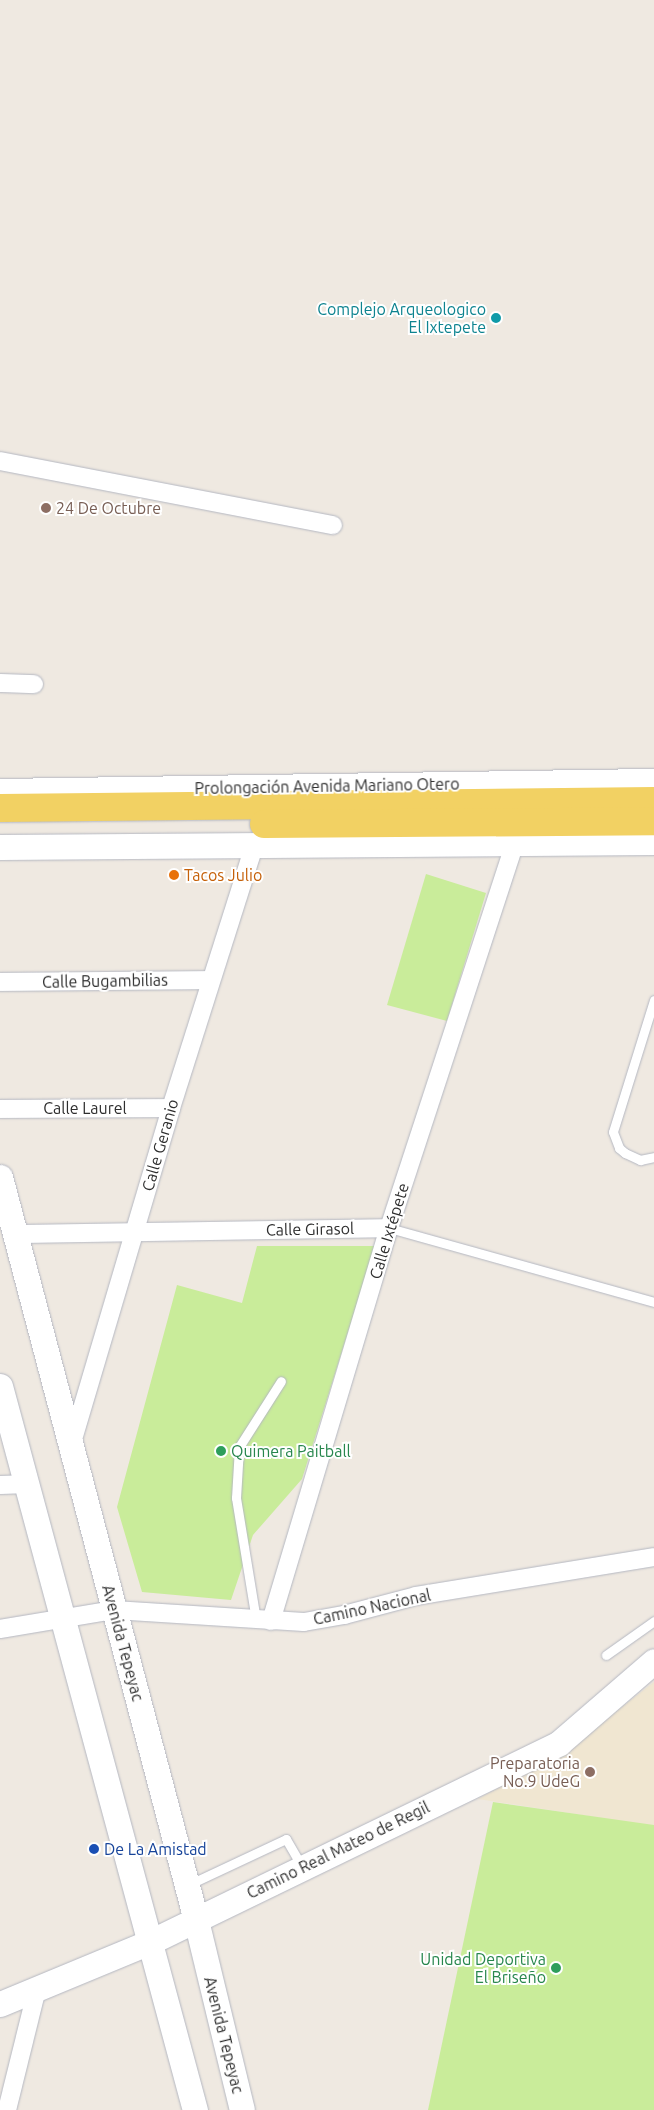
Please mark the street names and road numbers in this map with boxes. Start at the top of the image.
street label: Prolongación Avenida Mariano Otero [194,774,460,798]
street label: Calle Bugambilias [42,970,168,992]
street label: Calle Geranio [138,1097,182,1193]
street label: Calle Laurel [43,1098,127,1118]
street label: Calle Ixtépete [365,1181,413,1281]
street label: Calle Girasol [266,1219,354,1239]
street label: Avenida Tepeyac [98,1583,148,1703]
street label: Camino Nacional [311,1585,433,1629]
street label: Camino Real Mateo de Regil [244,1797,432,1903]
street label: Avenida Tepeyac [200,1975,248,2095]

